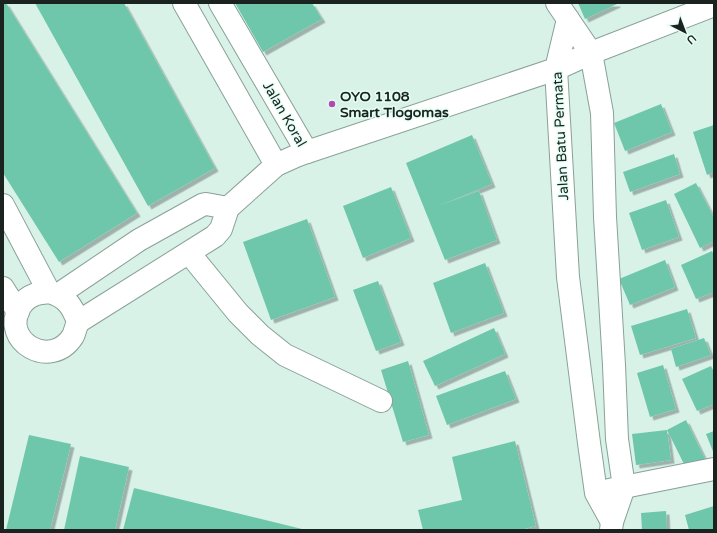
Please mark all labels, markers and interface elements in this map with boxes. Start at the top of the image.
north arrow [665,12,705,52]
text: U [684,31,699,47]
street label: Jalan Batu Permata [549,71,572,201]
street label: Jalan Koral [259,79,310,150]
place label: OYO 1108 Smart Tlogomas [340,88,449,121]
marker: OYO 1108 Smart Tlogomas [327,99,337,109]

